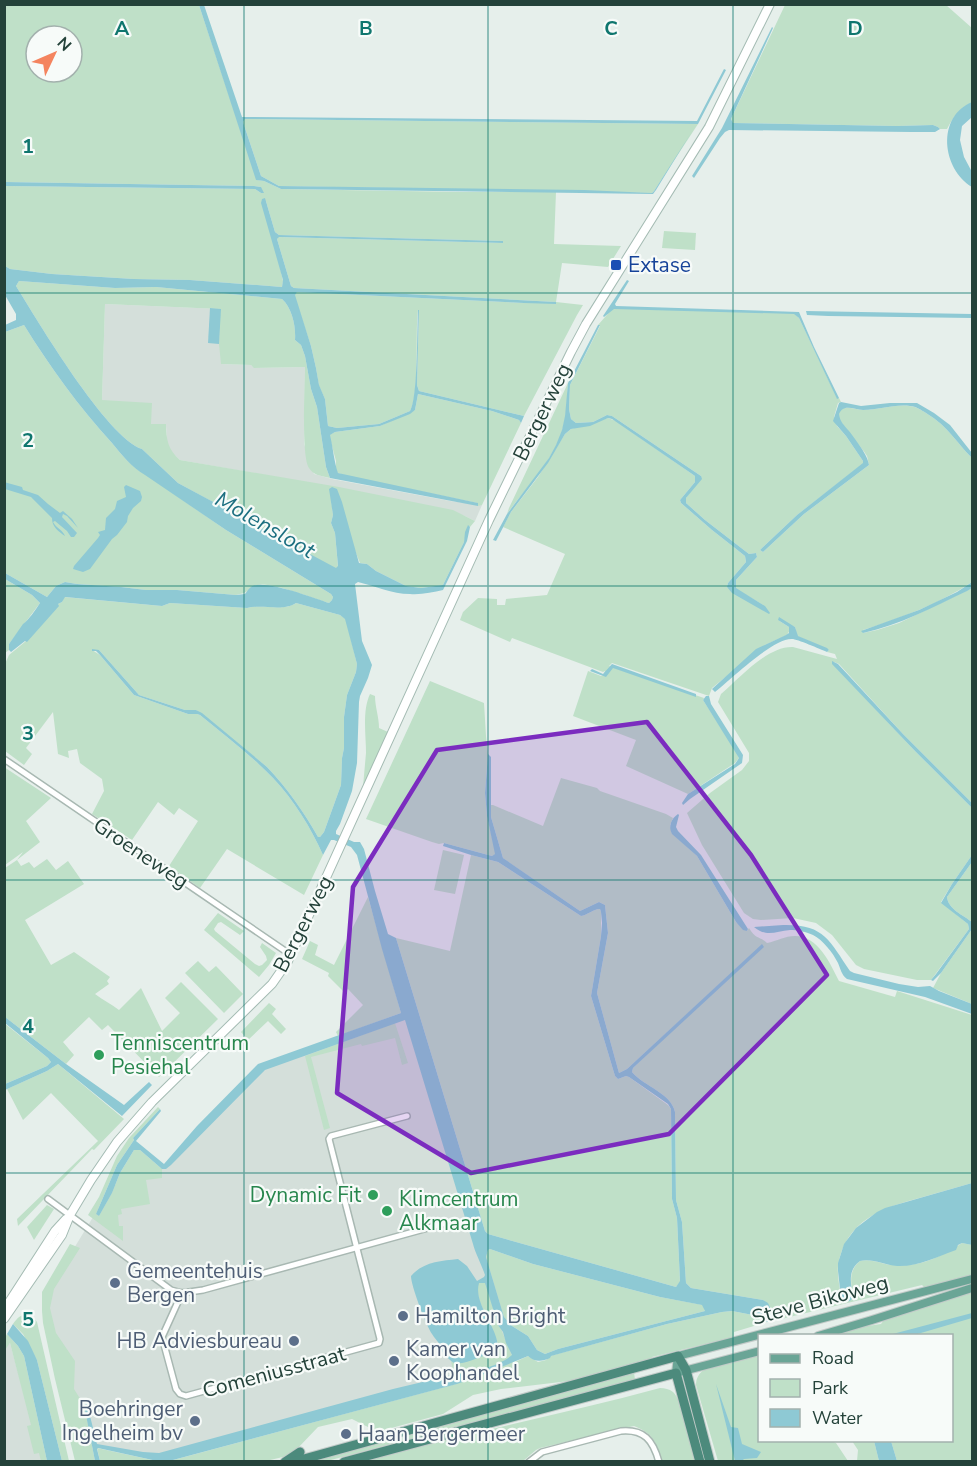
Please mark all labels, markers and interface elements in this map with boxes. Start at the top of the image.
text: A [115,15,130,42]
text: B [359,15,373,42]
text: C [604,15,618,42]
text: D [847,15,863,42]
north arrow [24,24,84,84]
text: N [52,32,76,56]
text: 1 [22,133,34,160]
place label: Extase [628,251,691,279]
marker: Extase [609,258,623,272]
street label: Bergerweg [506,359,578,465]
text: 2 [22,427,34,454]
water label: Molensloot [210,484,322,566]
text: 3 [22,720,34,747]
street label: Groeneweg [88,811,194,895]
street label: Bergerweg [267,871,339,977]
text: 4 [22,1013,34,1040]
place label: Tenniscentrum Pesiehal [111,1029,249,1081]
marker: Tenniscentrum Pesiehal [92,1048,106,1062]
place label: Dynamic Fit [250,1181,362,1209]
place label: Klimcentrum Alkmaar [399,1185,518,1237]
marker: Dynamic Fit [366,1188,380,1202]
marker: Klimcentrum Alkmaar [380,1204,394,1218]
place label: Gemeentehuis Bergen [127,1257,263,1309]
street label: Steve Bikoweg [749,1268,891,1332]
marker: Gemeentehuis Bergen [108,1276,122,1290]
place label: Hamilton Bright [415,1302,566,1330]
text: 5 [22,1306,34,1333]
marker: Hamilton Bright [396,1309,410,1323]
place label: HB Adviesbureau [117,1327,282,1355]
marker: HB Adviesbureau [287,1334,301,1348]
legend [758,1334,953,1442]
place label: Kamer van Koophandel [406,1335,520,1387]
street label: Comeniusstraat [199,1339,349,1405]
text: Road [812,1346,854,1370]
marker: Kamer van Koophandel [387,1354,401,1368]
text: Park [812,1376,849,1400]
place label: Boehringer Ingelheim bv [62,1395,183,1447]
text: Water [812,1406,863,1430]
marker: Boehringer Ingelheim bv [188,1414,202,1428]
place label: Haan Bergermeer [358,1420,526,1448]
marker: Haan Bergermeer [339,1427,353,1441]

